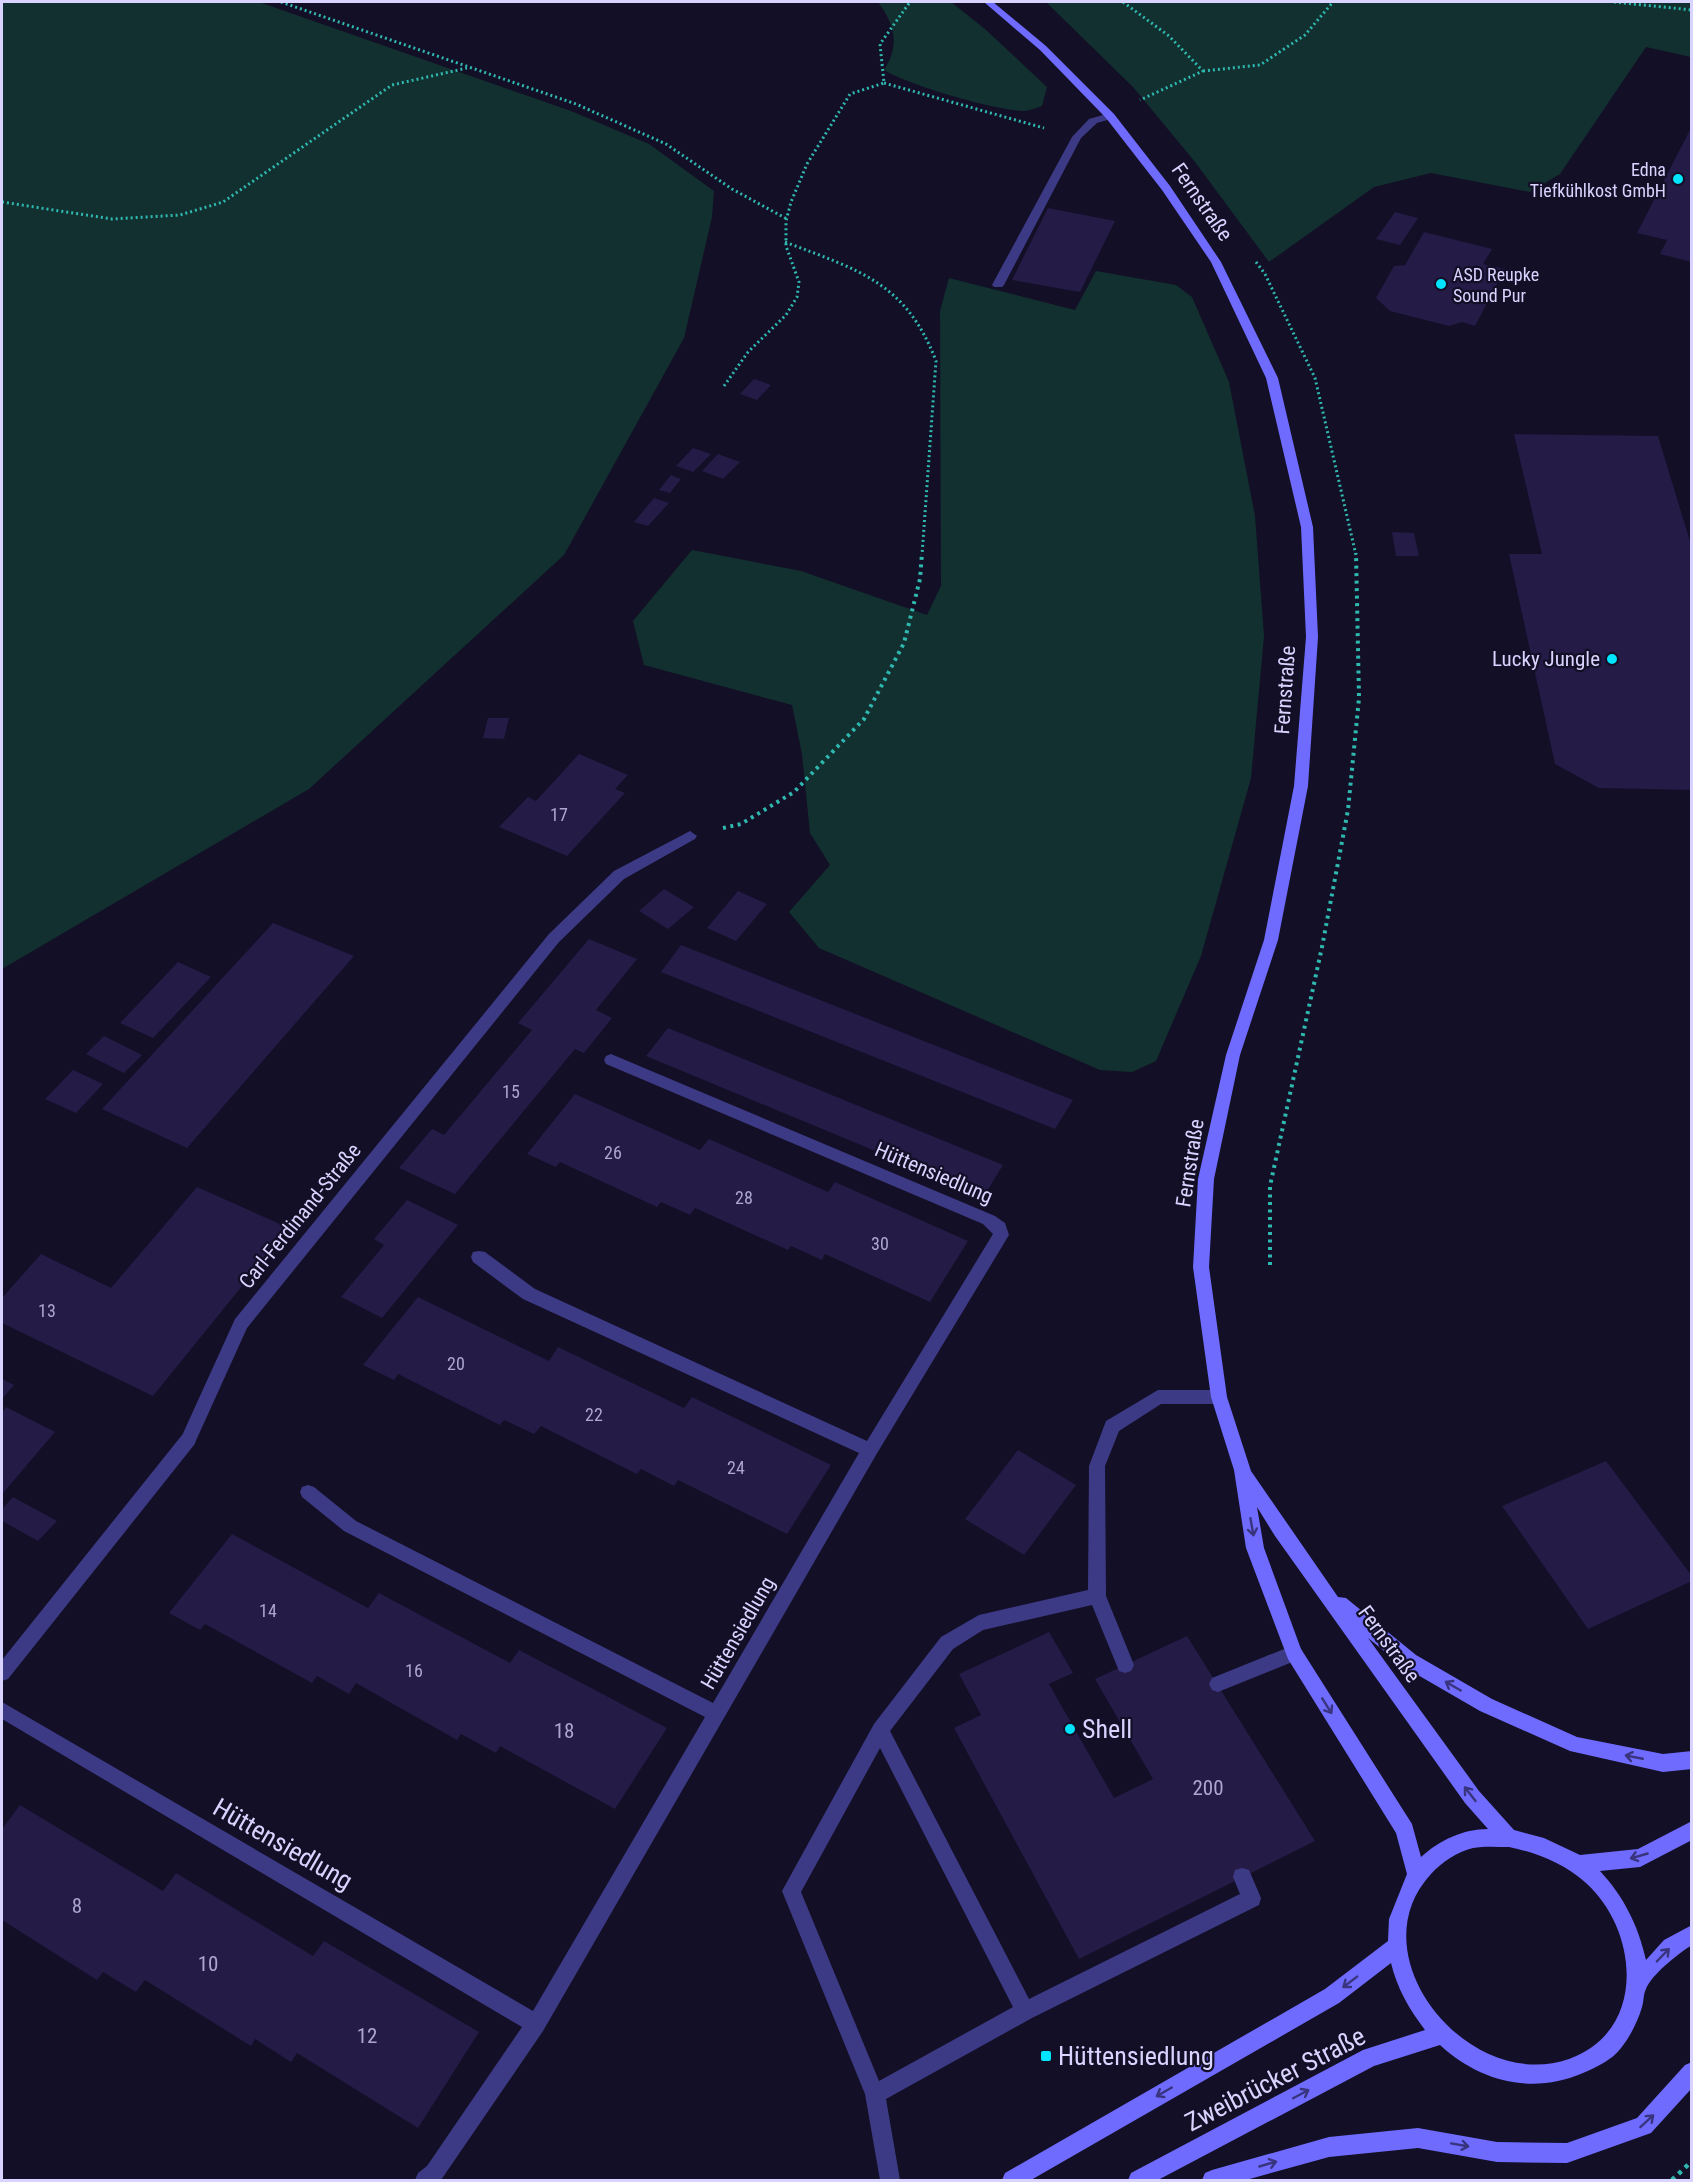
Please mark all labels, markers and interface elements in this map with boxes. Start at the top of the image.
street label: Fernstraße [1167,159,1237,245]
place label: Edna Tiefkühlkost GmbH [1530,159,1666,201]
marker: Edna Tiefkühlkost GmbH [1671,172,1685,186]
place label: ASD Reupke Sound Pur [1453,264,1539,306]
marker: ASD Reupke Sound Pur [1434,277,1448,291]
street label: Fernstraße [1270,645,1300,735]
place label: Lucky Jungle [1492,647,1600,671]
marker: Lucky Jungle [1605,652,1619,666]
house number: 17 [550,804,568,825]
house number: 15 [502,1081,520,1102]
street label: Fernstraße [1171,1117,1209,1209]
street label: Hüttensiedlung [871,1137,997,1209]
street label: Carl-Ferdinand-Straße [234,1139,366,1293]
house number: 26 [604,1142,622,1163]
house number: 28 [735,1187,753,1208]
house number: 30 [871,1233,889,1254]
house number: 13 [38,1300,56,1321]
house number: 20 [447,1353,465,1374]
house number: 22 [585,1404,603,1425]
house number: 24 [727,1457,745,1478]
one-way arrow [1247,1517,1258,1537]
street label: Hüttensiedlung [696,1573,780,1693]
house number: 14 [259,1600,277,1621]
street label: Fernstraße [1353,1601,1425,1687]
house number: 16 [405,1660,423,1681]
one-way arrow [1445,1680,1463,1691]
one-way arrow [1320,1697,1333,1714]
place label: Shell [1082,1714,1132,1744]
house number: 18 [554,1719,574,1743]
marker: Shell [1063,1722,1077,1736]
one-way arrow [1624,1751,1644,1762]
house number: 200 [1192,1776,1224,1800]
one-way arrow [1464,1786,1477,1802]
street label: Hüttensiedlung [208,1792,358,1896]
one-way arrow [1630,1851,1649,1862]
house number: 8 [72,1894,82,1918]
one-way arrow [1656,1948,1671,1963]
house number: 10 [198,1952,218,1976]
one-way arrow [1342,1976,1358,1988]
street label: Zweibrücker Straße [1180,2021,1370,2137]
house number: 12 [357,2024,377,2048]
place label: Hüttensiedlung [1058,2041,1214,2071]
marker: Hüttensiedlung [1039,2049,1053,2063]
one-way arrow [1156,2086,1173,2098]
one-way arrow [1291,2088,1309,2099]
one-way arrow [1640,2114,1655,2128]
one-way arrow [1449,2140,1469,2151]
one-way arrow [1258,2158,1277,2169]

